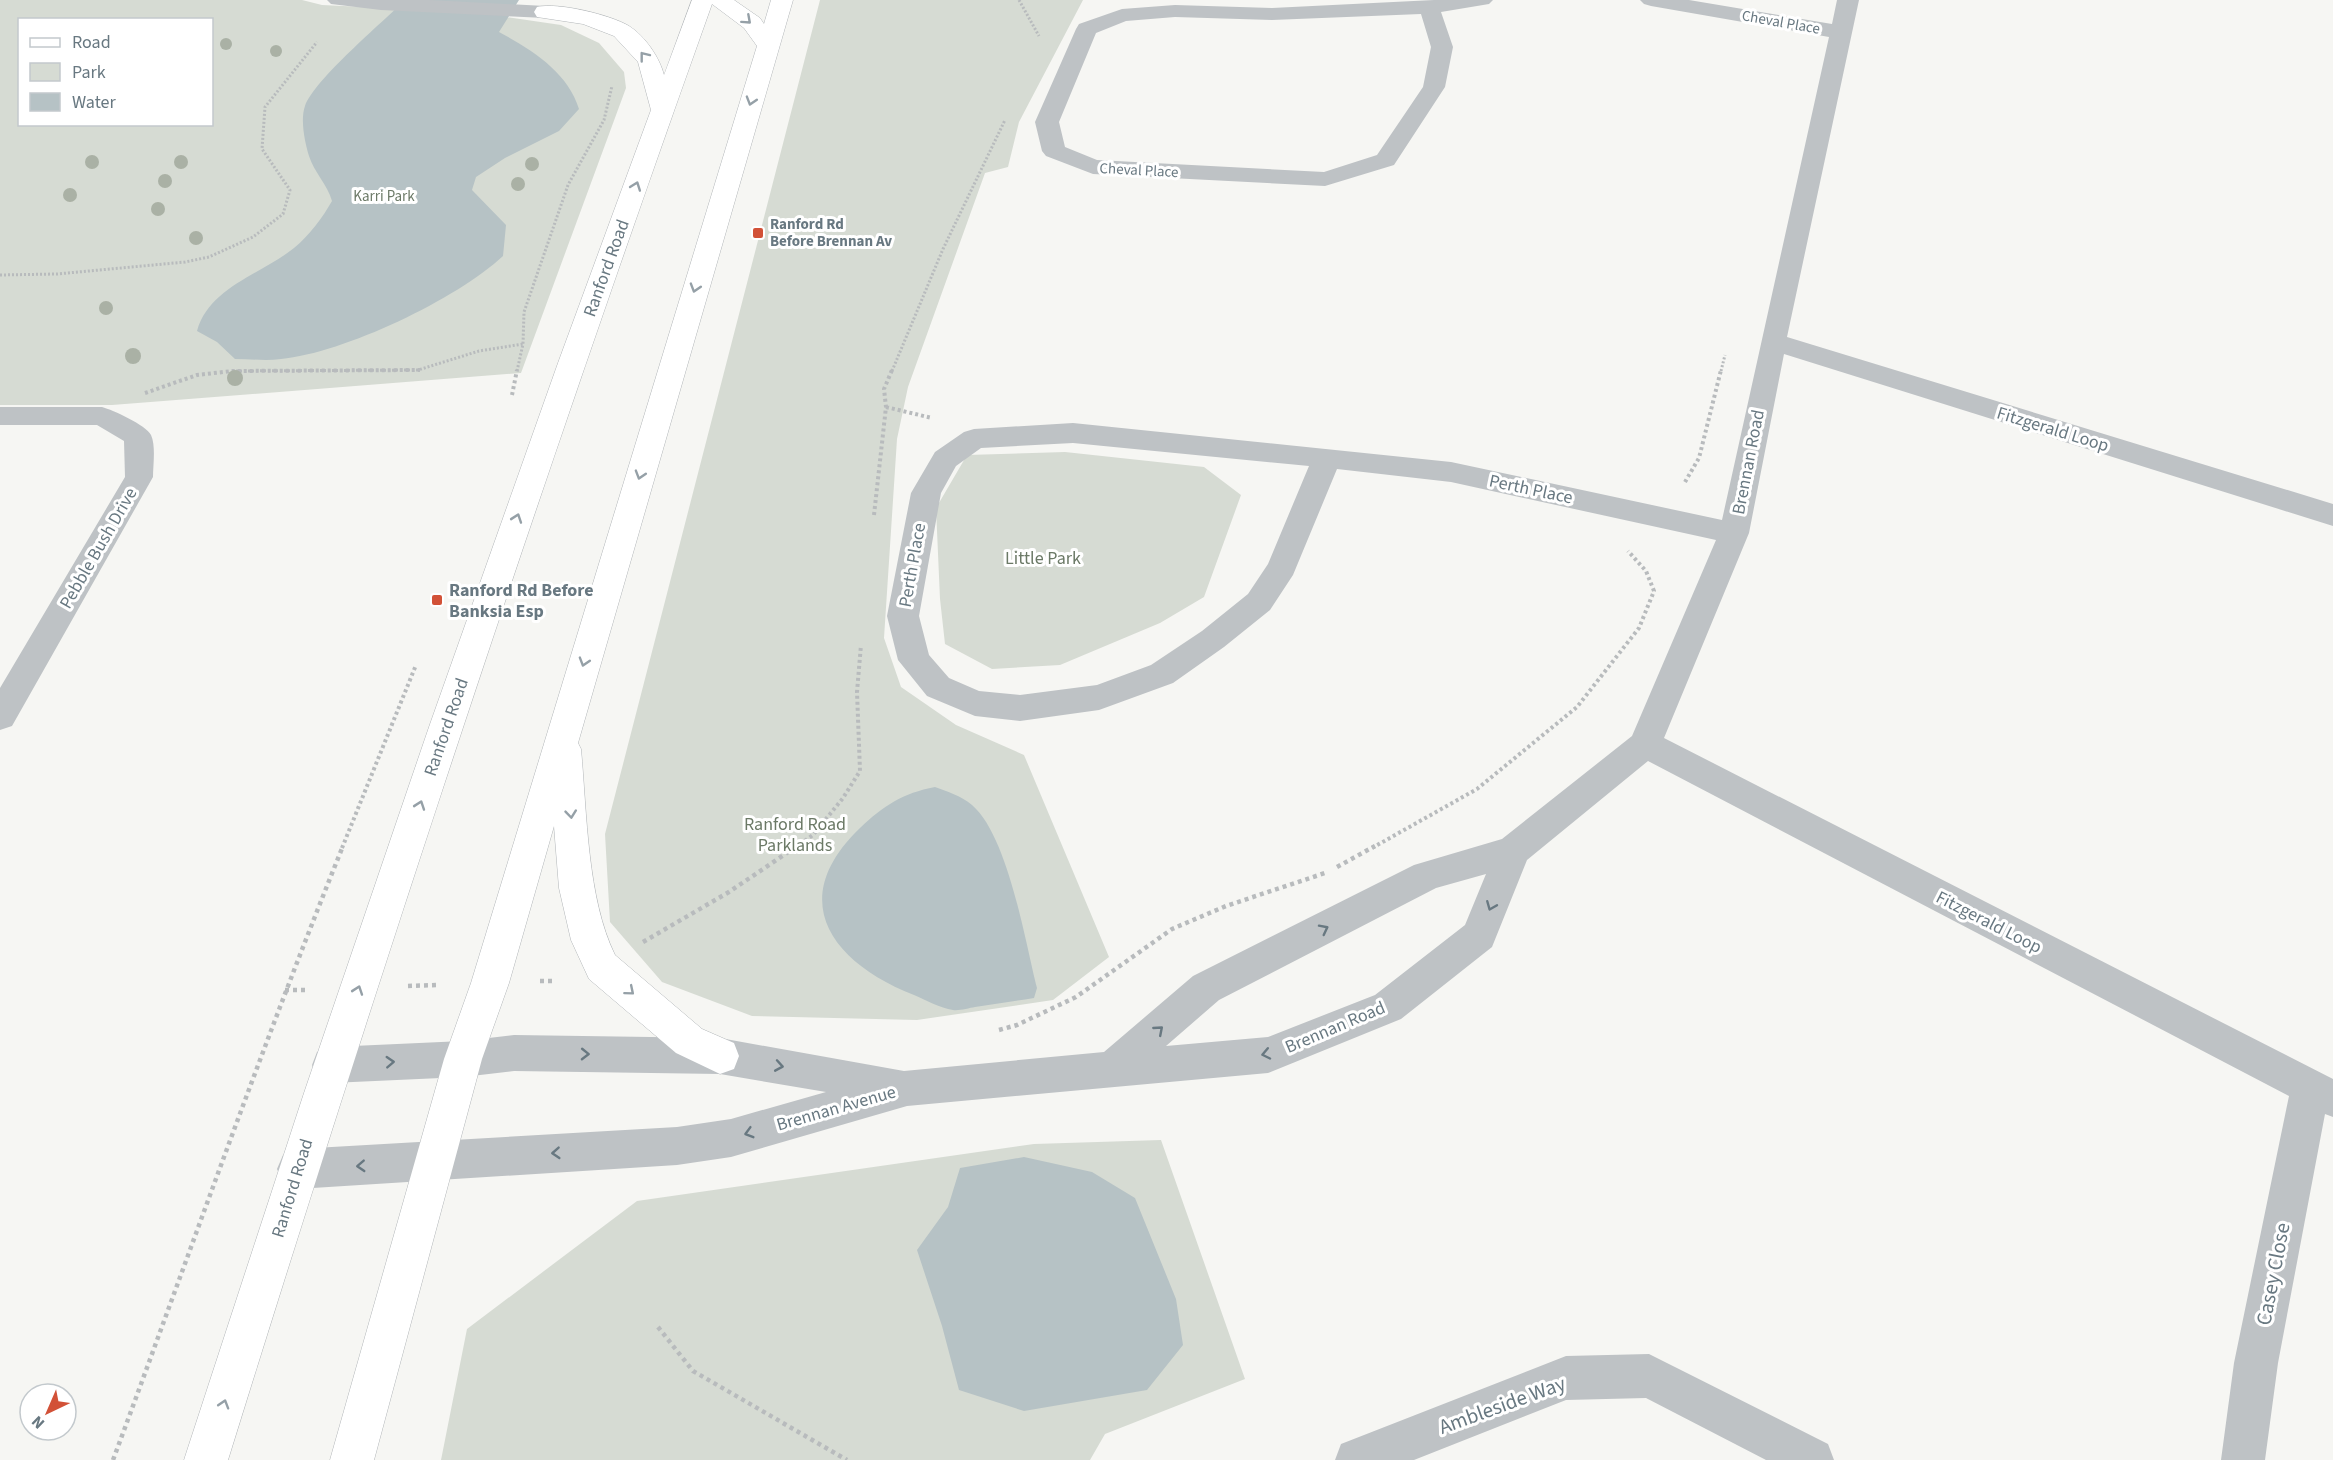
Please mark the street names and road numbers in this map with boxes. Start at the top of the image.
street label: Cheval Place [1740,5,1822,40]
street label: Cheval Place [1099,158,1179,183]
street label: Ranford Road [577,216,636,320]
street label: Fitzgerald Loop [1994,401,2112,458]
street label: Brennan Road [1726,407,1771,517]
street label: Perth Place [1487,468,1575,511]
street label: Pebble Bush Drive [54,483,143,613]
street label: Perth Place [893,521,932,609]
street label: Ranford Road [418,675,475,780]
street label: Fitzgerald Loop [1932,885,2046,960]
street label: Brennan Road [1281,995,1389,1060]
street label: Brennan Avenue [773,1079,899,1137]
street label: Ranford Road [266,1136,319,1241]
street label: Casey Close [2248,1220,2298,1328]
street label: Ambleside Way [1434,1368,1570,1442]

